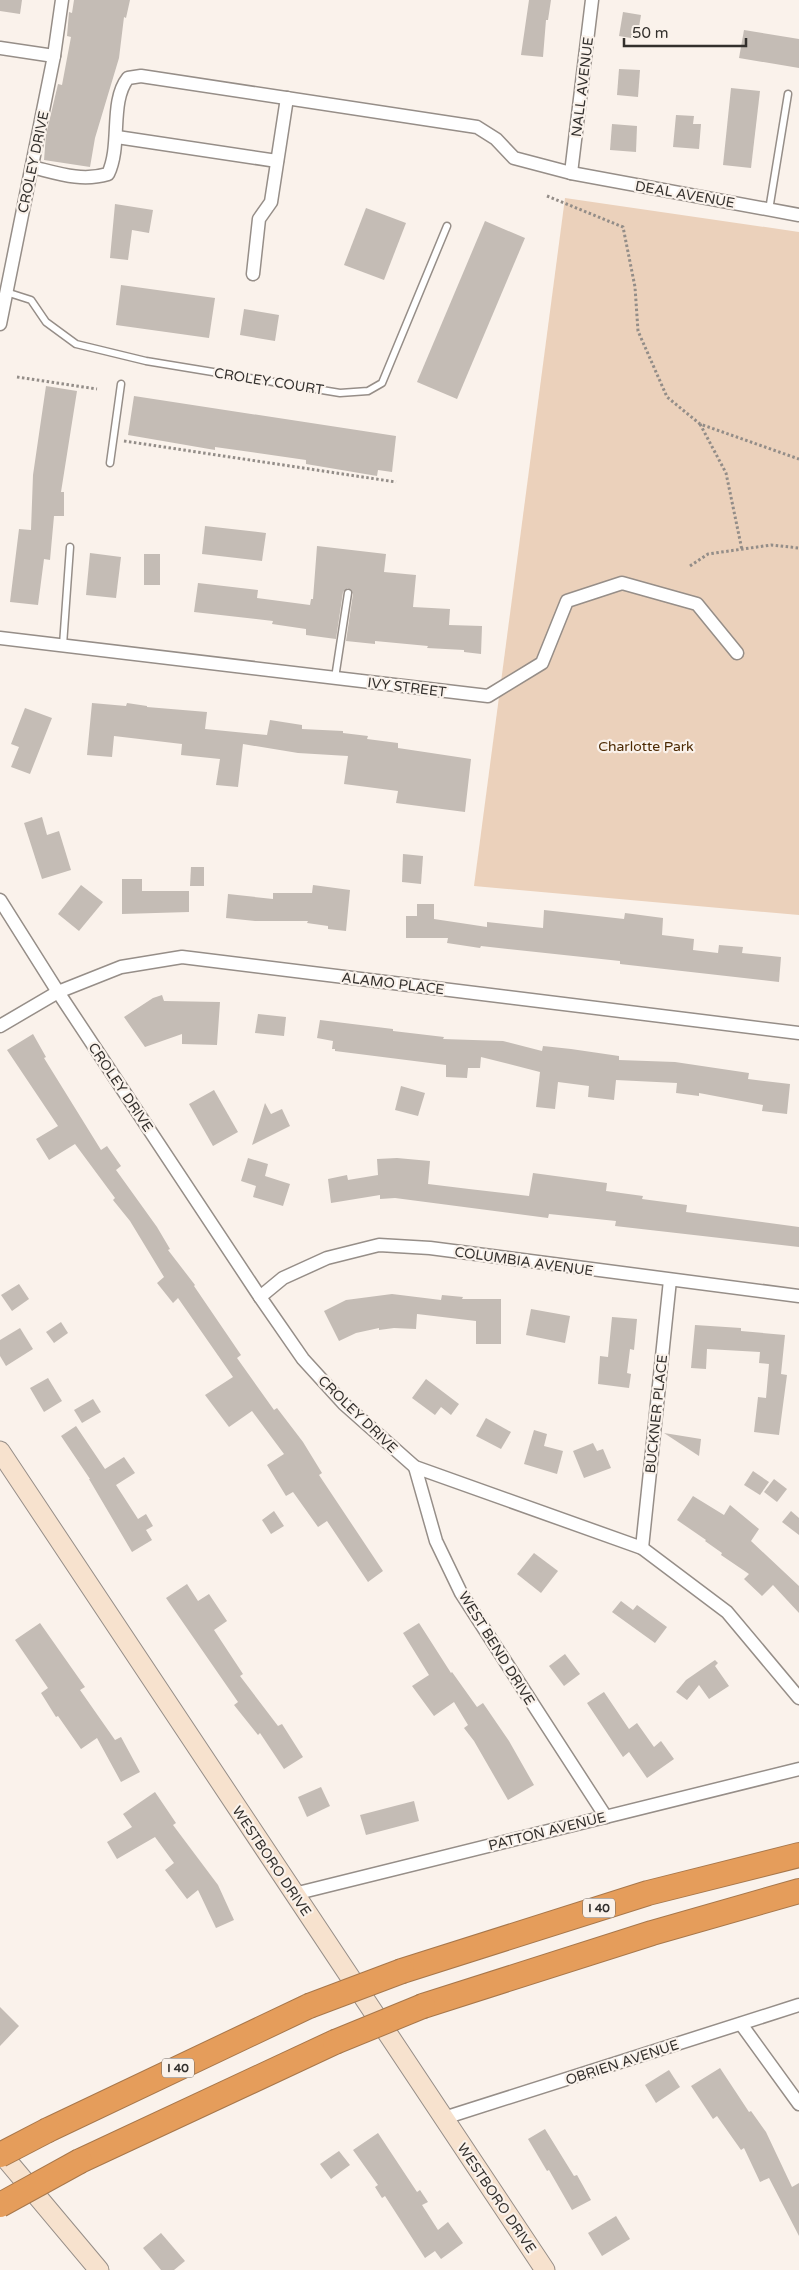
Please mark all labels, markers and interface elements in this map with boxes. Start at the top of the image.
scale bar [624,15,746,47]
text: 50 m [632,24,669,42]
street label: NALL AVENUE [568,36,597,138]
street label: CROLEY DRIVE [14,110,53,215]
street label: DEAL AVENUE [634,177,736,212]
street label: CROLEY COURT [213,364,325,399]
street label: IVY STREET [366,674,448,701]
park label: Charlotte Park [598,738,694,755]
street label: ALAMO PLACE [341,969,445,998]
street label: CROLEY DRIVE [85,1040,157,1135]
street label: COLUMBIA AVENUE [454,1243,594,1280]
street label: BUCKNER PLACE [642,1354,671,1474]
street label: CROLEY DRIVE [314,1372,401,1457]
street label: WEST BEND DRIVE [455,1588,538,1708]
street label: WESTBORO DRIVE [229,1803,315,1920]
street label: PATTON AVENUE [487,1809,608,1854]
road number: I 40 [583,1899,615,1918]
street label: OBRIEN AVENUE [563,2036,681,2089]
road number: I 40 [162,2058,194,2078]
street label: WESTBORO DRIVE [454,2140,540,2257]

